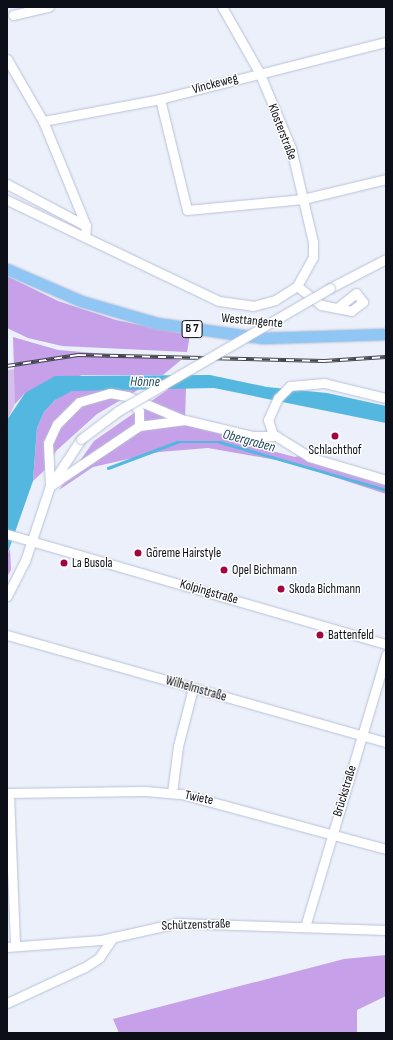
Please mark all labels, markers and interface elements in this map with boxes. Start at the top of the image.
street label: Vinckeweg [190,70,240,98]
street label: Klosterstraße [264,102,300,162]
street label: Westtangente [221,311,283,331]
road number: B 7 [181,319,203,339]
water label: Hönne [130,373,160,391]
water label: Obergraben [221,426,277,456]
marker: Schlachthof [330,431,340,441]
place label: Schlachthof [308,442,362,458]
place label: Göreme Hairstyle [146,545,221,561]
marker: Göreme Hairstyle [133,548,143,558]
place label: La Busola [72,555,113,571]
marker: La Busola [59,558,69,568]
place label: Opel Bichmann [232,562,297,578]
marker: Opel Bichmann [219,565,229,575]
street label: Kolpingstraße [178,576,240,608]
place label: Skoda Bichmann [289,581,361,597]
marker: Skoda Bichmann [276,584,286,594]
place label: Battenfeld [328,627,374,643]
marker: Battenfeld [315,630,325,640]
street label: Wilhelmstraße [164,673,228,705]
street label: Brückstraße [330,763,360,819]
street label: Twiete [183,787,215,809]
street label: Schützenstraße [161,916,231,934]

